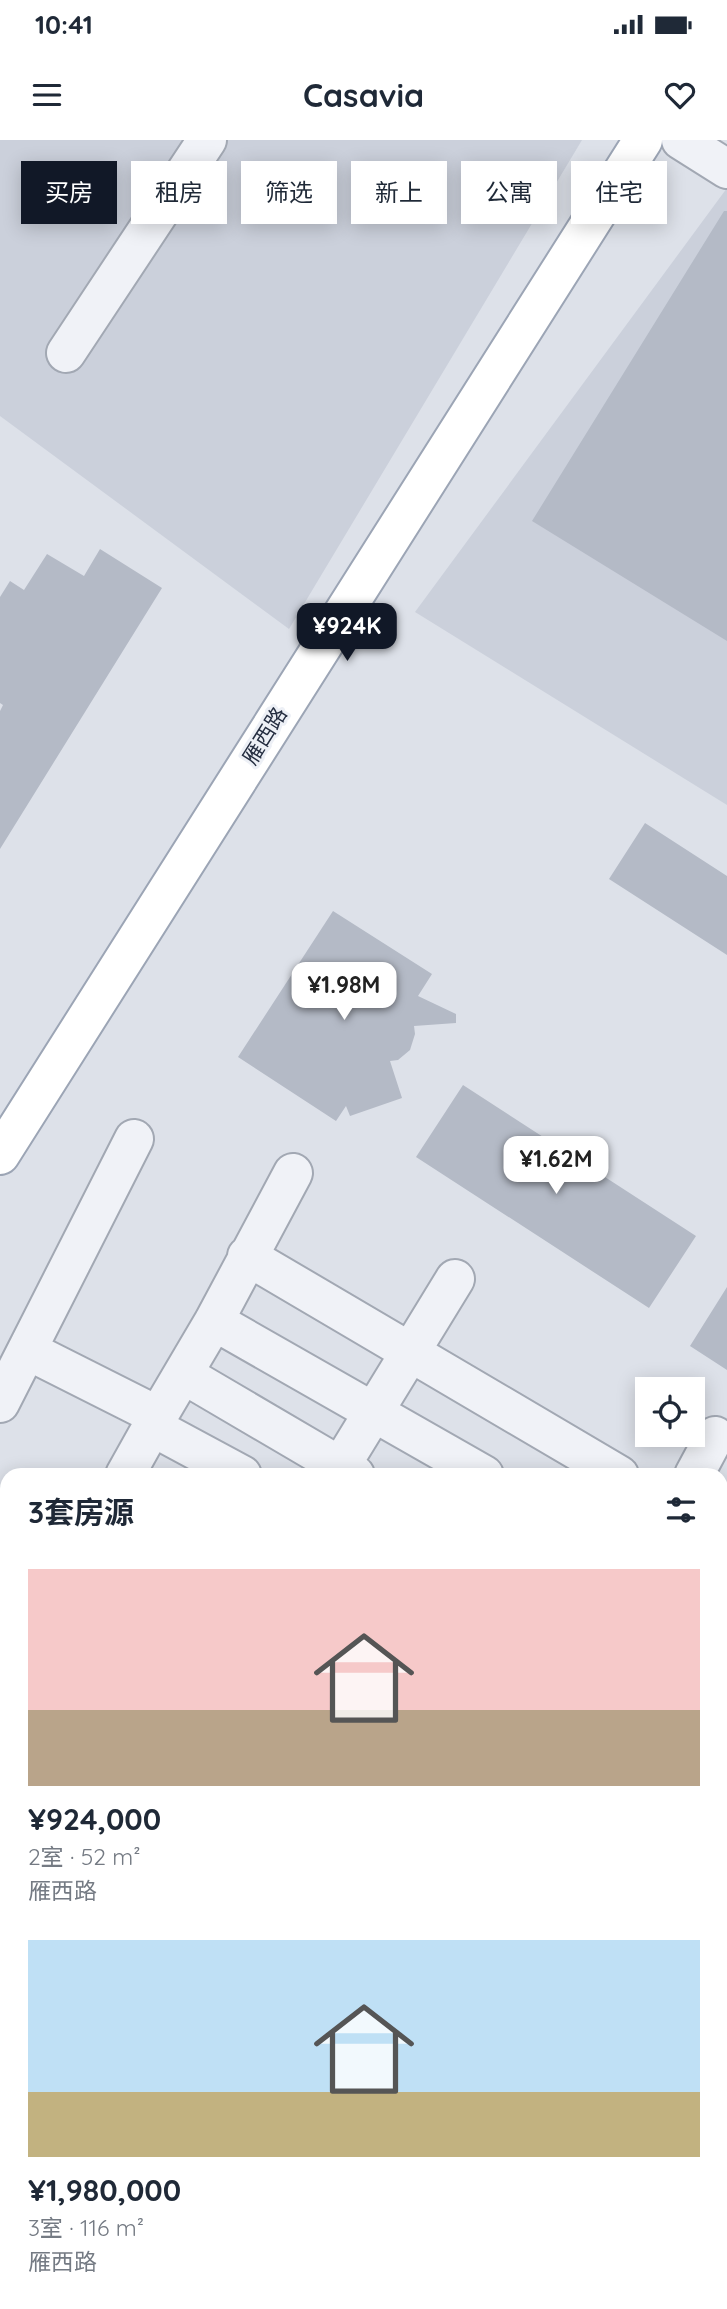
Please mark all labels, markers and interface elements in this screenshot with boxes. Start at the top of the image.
text: 10:41 [35,8,93,41]
text: Casavia [303,75,424,115]
icon: menu [28,76,66,114]
icon: heart [661,76,699,114]
chip: 买房 [21,161,117,224]
chip: 租房 [131,161,227,224]
chip: 筛选 [241,161,337,224]
chip: 新上 [351,161,447,224]
chip: 公寓 [461,161,557,224]
chip: 住宅 [571,161,667,224]
pin: ¥924K [298,603,396,663]
text: ¥924K [313,611,381,640]
street label: 雁西路 [236,702,292,769]
pin: ¥1.98M [287,962,401,1022]
text: ¥1.98M [308,970,380,999]
pin: ¥1.62M [499,1136,613,1196]
text: ¥1.62M [519,1144,593,1173]
map controls [635,1377,705,1447]
button: locate [635,1377,705,1447]
icon: filters [662,1491,700,1529]
text: 3套房源 [28,1493,134,1531]
icon: home [301,1615,427,1741]
text: ¥924,000 [28,1800,161,1838]
text: 2室 · 52 m² [28,1842,141,1871]
text: 雁西路 [28,1876,97,1905]
icon: home [301,1986,427,2112]
text: ¥1,980,000 [28,2171,181,2209]
text: 3室 · 116 m² [28,2213,144,2242]
text: 雁西路 [28,2247,97,2276]

